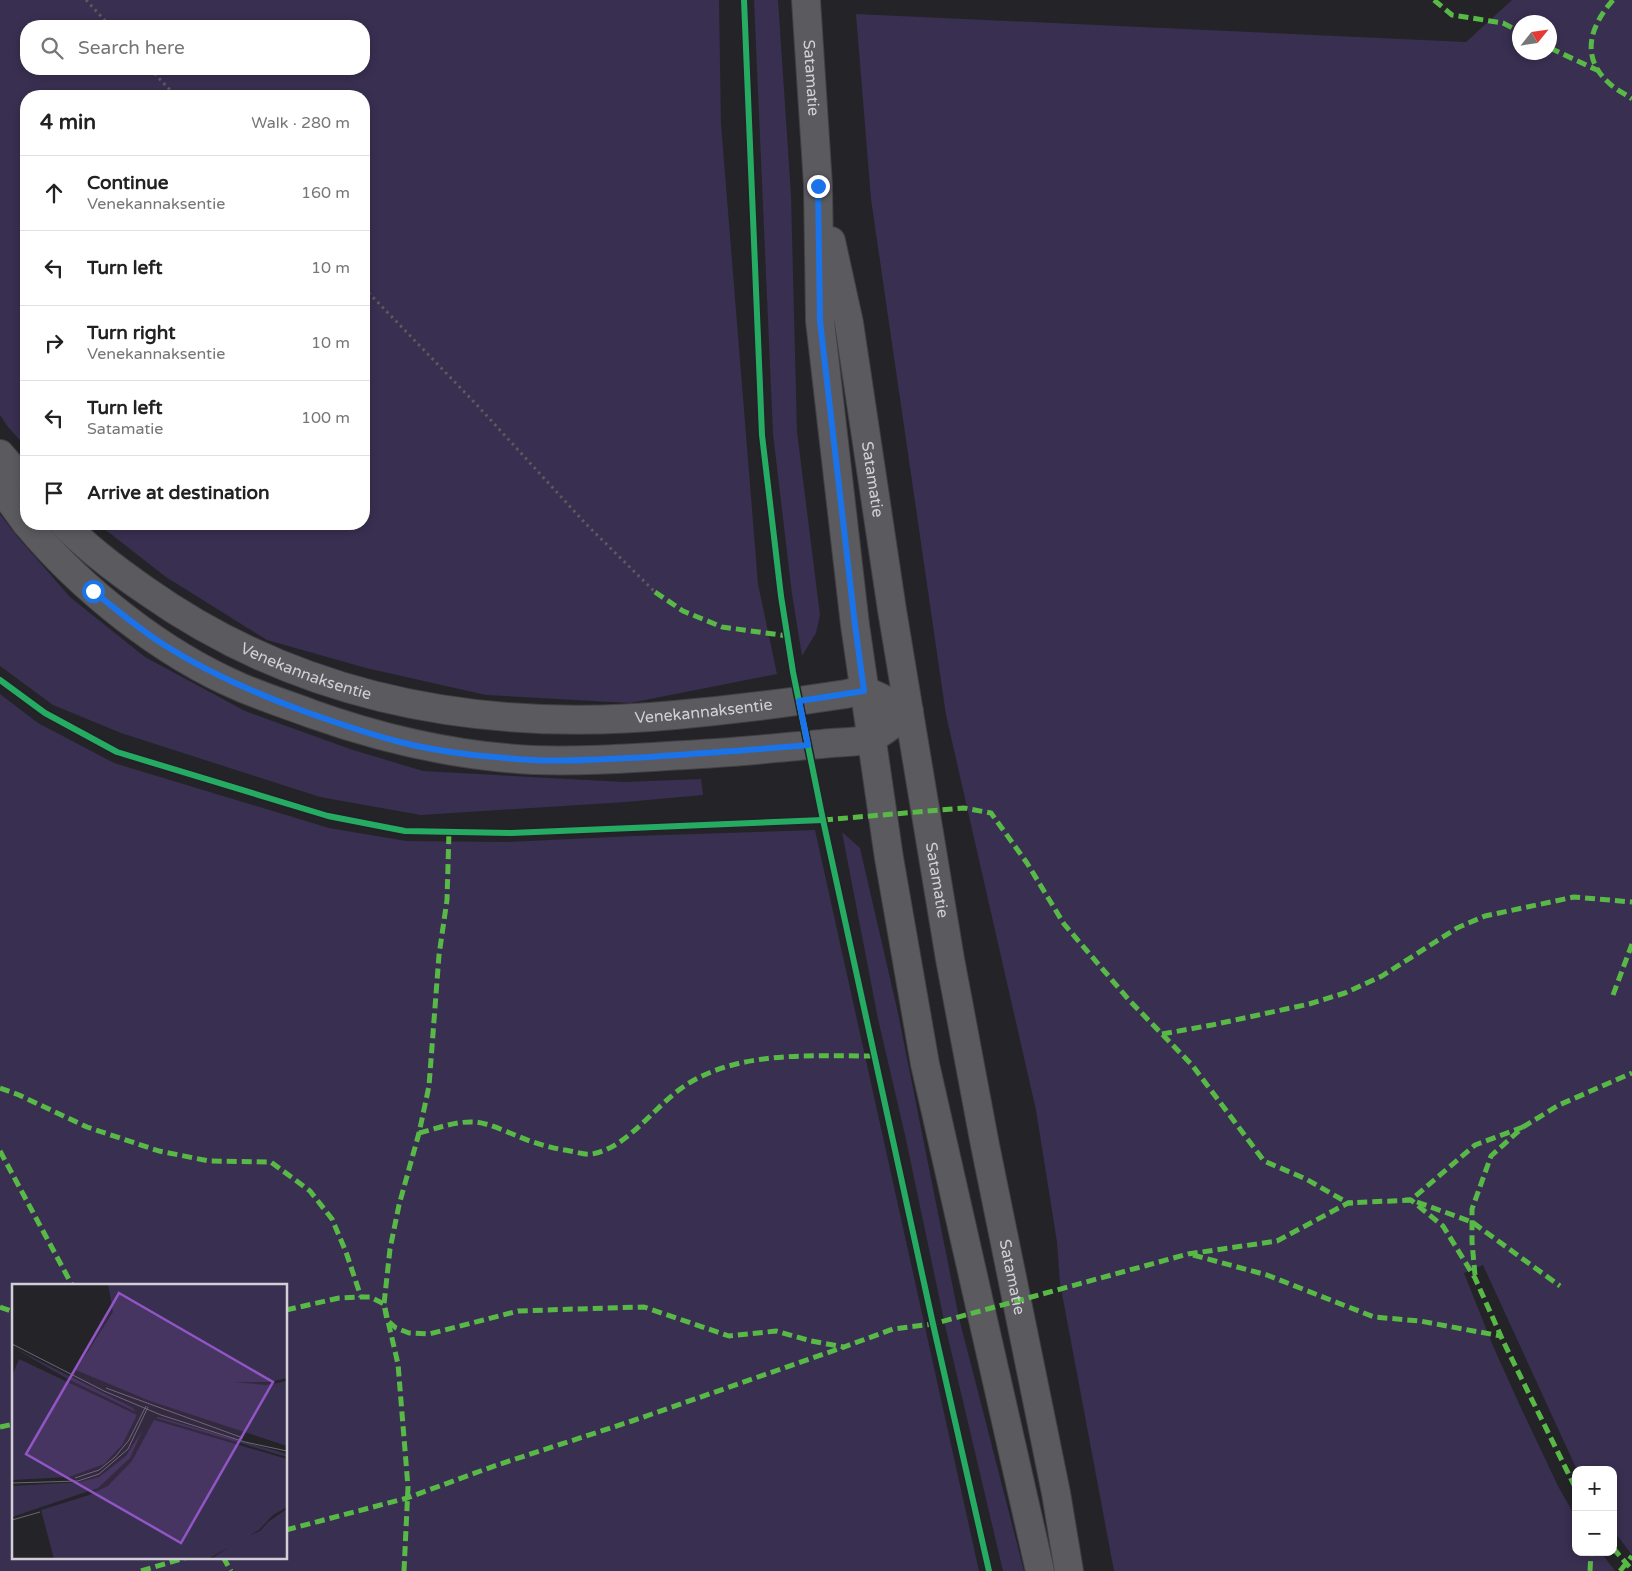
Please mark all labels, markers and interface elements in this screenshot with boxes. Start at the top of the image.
north arrow [1512,15,1557,60]
search box [20,20,370,75]
icon: search [38,34,66,62]
text: Search here [78,37,185,59]
street label: Satamatie [799,39,824,117]
text: 4 min [40,110,96,135]
text: Walk · 280 m [251,113,350,133]
text: Continue [87,172,169,194]
route end [807,175,830,198]
icon: ahead [40,179,68,207]
text: 160 m [301,183,350,203]
text: Venekannaksentie [87,194,225,214]
icon: left [40,254,68,282]
text: Turn left [87,257,163,279]
text: 10 m [311,258,350,278]
text: Turn right [87,322,175,344]
icon: right [40,329,68,357]
text: 10 m [311,333,350,353]
text: Venekannaksentie [87,344,225,364]
text: Turn left [87,397,163,419]
icon: left [40,404,68,432]
text: 100 m [301,408,350,428]
text: Satamatie [87,419,163,439]
street label: Satamatie [857,440,888,519]
icon: arrive [40,479,68,507]
text: Arrive at destination [87,482,270,504]
route start [82,580,105,603]
street label: Venekannaksentie [237,638,374,704]
street label: Venekannaksentie [634,694,774,728]
street label: Satamatie [921,841,953,920]
street label: Satamatie [995,1238,1029,1317]
inset map [12,1284,288,1558]
map controls [1572,1466,1617,1556]
button: + [1572,1466,1617,1511]
button: − [1572,1511,1617,1556]

